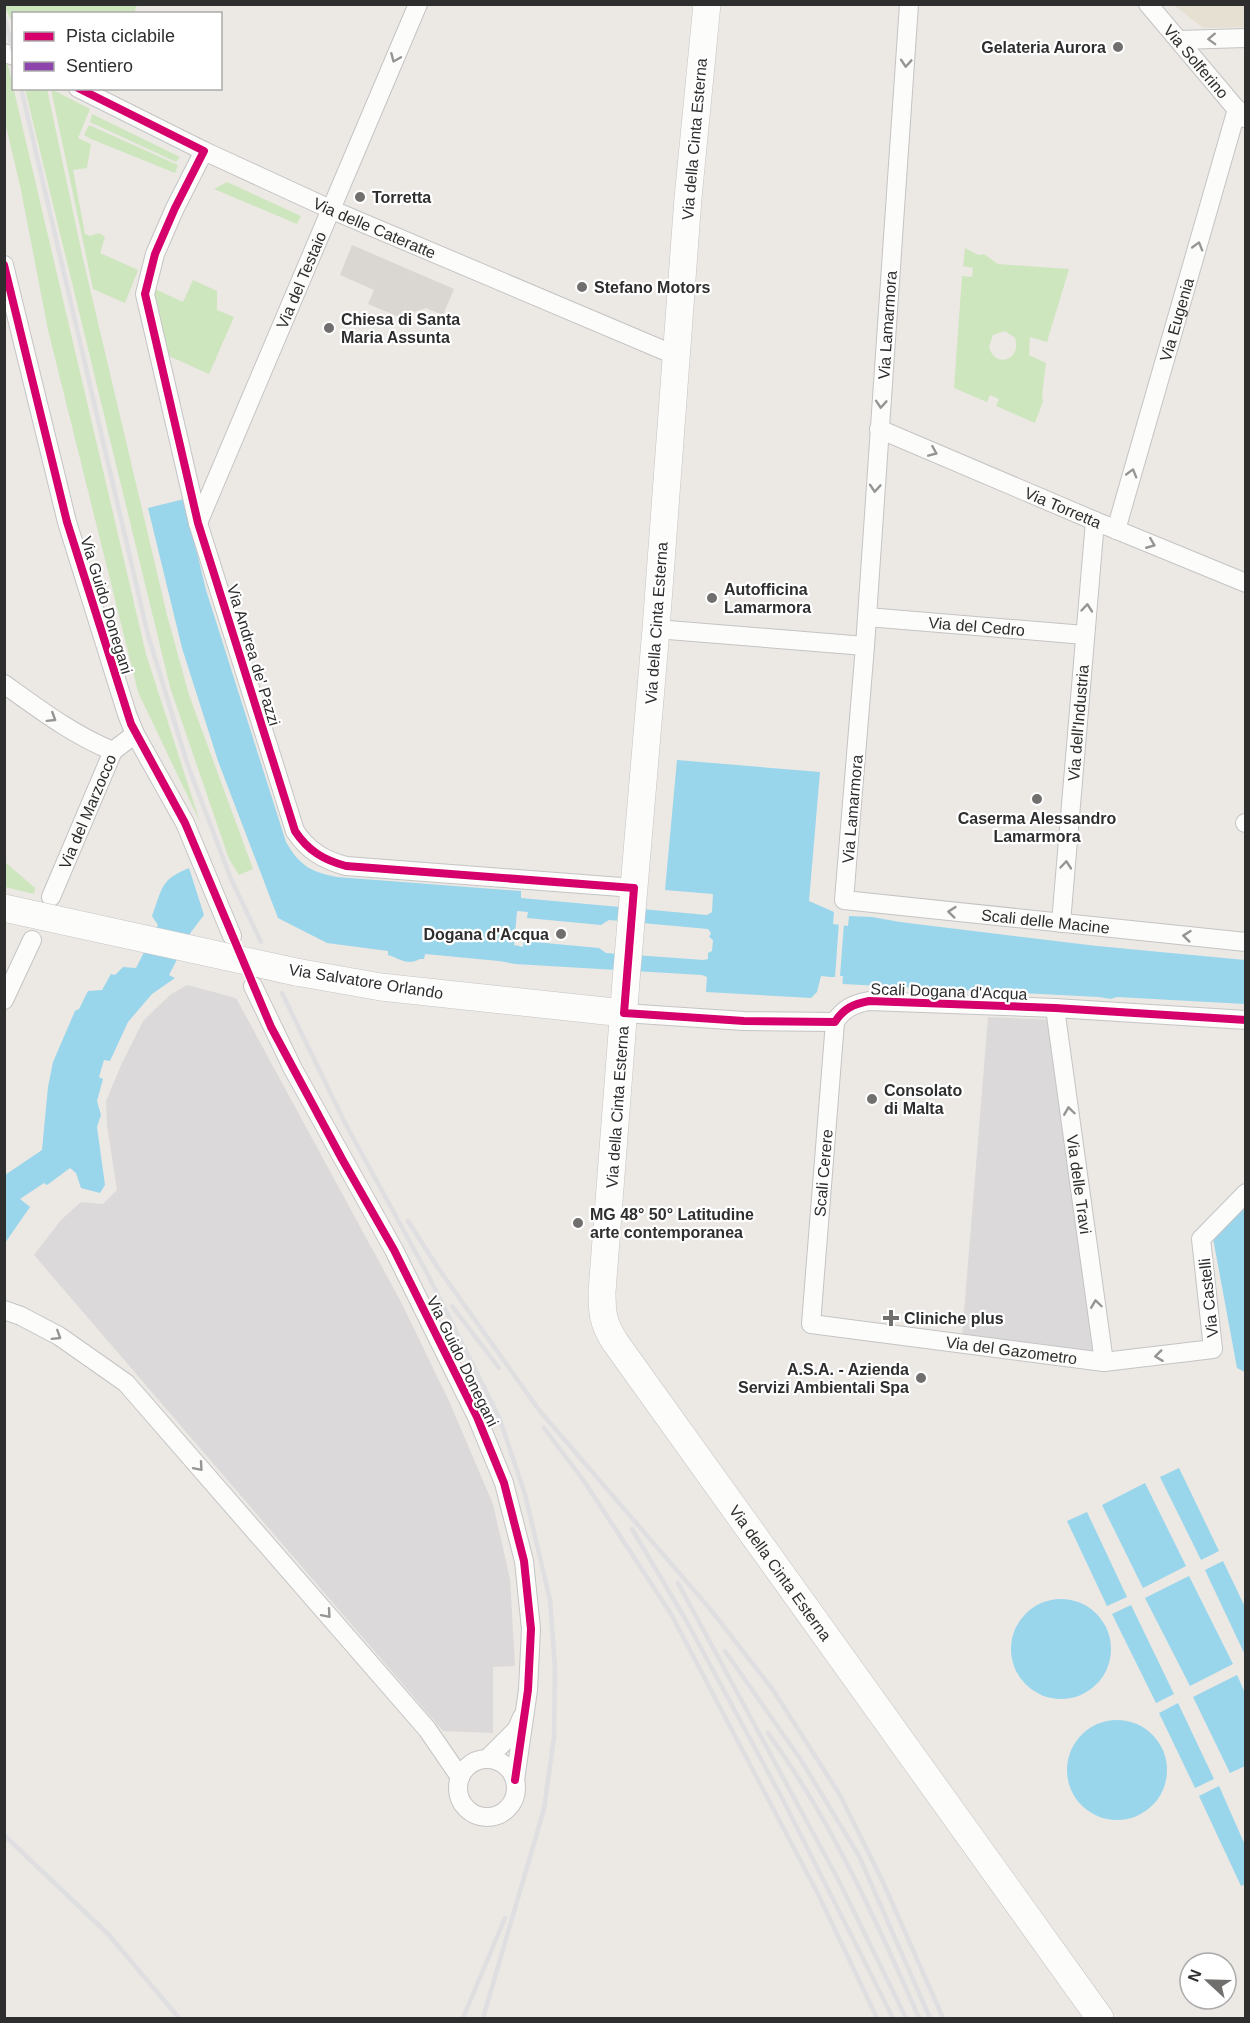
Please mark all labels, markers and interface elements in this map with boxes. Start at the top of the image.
legend [12,12,222,90]
street label: Via Solferino [1160,22,1232,102]
text: Pista ciclabile [66,26,175,46]
one-way arrow [1208,32,1217,45]
place label: Gelateria Aurora [981,39,1106,56]
marker: Gelateria Aurora [1111,40,1125,54]
one-way arrow [390,52,402,63]
text: Sentiero [66,56,133,76]
street label: Via della Cinta Esterna [679,57,710,221]
one-way arrow [899,58,912,67]
place label: Torretta [372,189,431,206]
marker: Torretta [353,190,367,204]
street label: Via delle Cateratte [311,194,438,262]
street label: Via del Testaio [273,229,330,331]
one-way arrow [1191,241,1203,252]
street label: Via Lamarmora [875,270,900,380]
street label: Via Eugenia [1157,276,1197,363]
place label: Stefano Motors [594,279,711,296]
marker: Stefano Motors [575,280,589,294]
place label: Chiesa di Santa Maria Assunta [341,311,460,346]
marker: Chiesa di Santa Maria Assunta [322,321,336,335]
one-way arrow [875,399,888,408]
one-way arrow [927,445,938,457]
one-way arrow [1125,469,1137,479]
one-way arrow [869,483,882,492]
street label: Via Torretta [1022,484,1104,532]
street label: Via Guido Donegani [78,534,136,676]
one-way arrow [1145,537,1156,549]
street label: Via della Cinta Esterna [642,541,671,705]
place label: Autofficina Lamarmora [724,581,811,616]
street label: Via Andrea de' Pazzi [224,582,283,728]
marker: Autofficina Lamarmora [705,591,719,605]
one-way arrow [1080,603,1093,612]
street label: Via del Cedro [928,614,1026,639]
street label: Via dell'Industria [1065,664,1092,782]
one-way arrow [46,710,56,722]
street label: Via del Marzocco [56,752,120,871]
street label: Via Lamarmora [839,754,866,864]
marker: Caserma Alessandro Lamarmora [1030,792,1044,806]
place label: Caserma Alessandro Lamarmora [958,810,1117,845]
one-way arrow [1059,860,1072,869]
one-way arrow [947,906,956,919]
street label: Scali delle Macine [980,906,1111,937]
place label: Dogana d'Acqua [423,926,549,943]
marker: Dogana d'Acqua [554,927,568,941]
one-way arrow [1183,930,1192,943]
street label: Via Salvatore Orlando [287,961,445,1002]
street label: Scali Dogana d'Acqua [870,980,1028,1003]
street label: Via della Cinta Esterna [603,1025,632,1189]
place label: Consolato di Malta [884,1082,962,1117]
marker: Consolato di Malta [865,1092,879,1106]
one-way arrow [1064,1106,1076,1116]
street label: Scali Cerere [811,1128,836,1218]
street label: Via delle Travi [1064,1134,1094,1235]
place label: MG 48° 50° Latitudine arte contemporanea [590,1206,754,1241]
marker: MG 48° 50° Latitudine arte contemporanea [571,1216,585,1230]
street label: Via Castelli [1196,1257,1221,1338]
street label: Via Guido Donegani [424,1293,502,1429]
one-way arrow [1091,1300,1103,1309]
marker: Cliniche plus [882,1309,900,1327]
place label: Cliniche plus [904,1310,1004,1327]
one-way arrow [51,1328,61,1340]
street label: Via del Gazometro [945,1334,1078,1367]
one-way arrow [1154,1349,1163,1361]
place label: A.S.A. - Azienda Servizi Ambientali Spa [738,1361,909,1396]
marker: A.S.A. - Azienda Servizi Ambientali Spa [914,1371,928,1385]
one-way arrow [192,1460,203,1471]
street label: Via della Cinta Esterna [726,1502,835,1644]
one-way arrow [320,1607,331,1618]
north arrow [1178,1951,1238,2011]
text: N [1185,1967,1205,1984]

